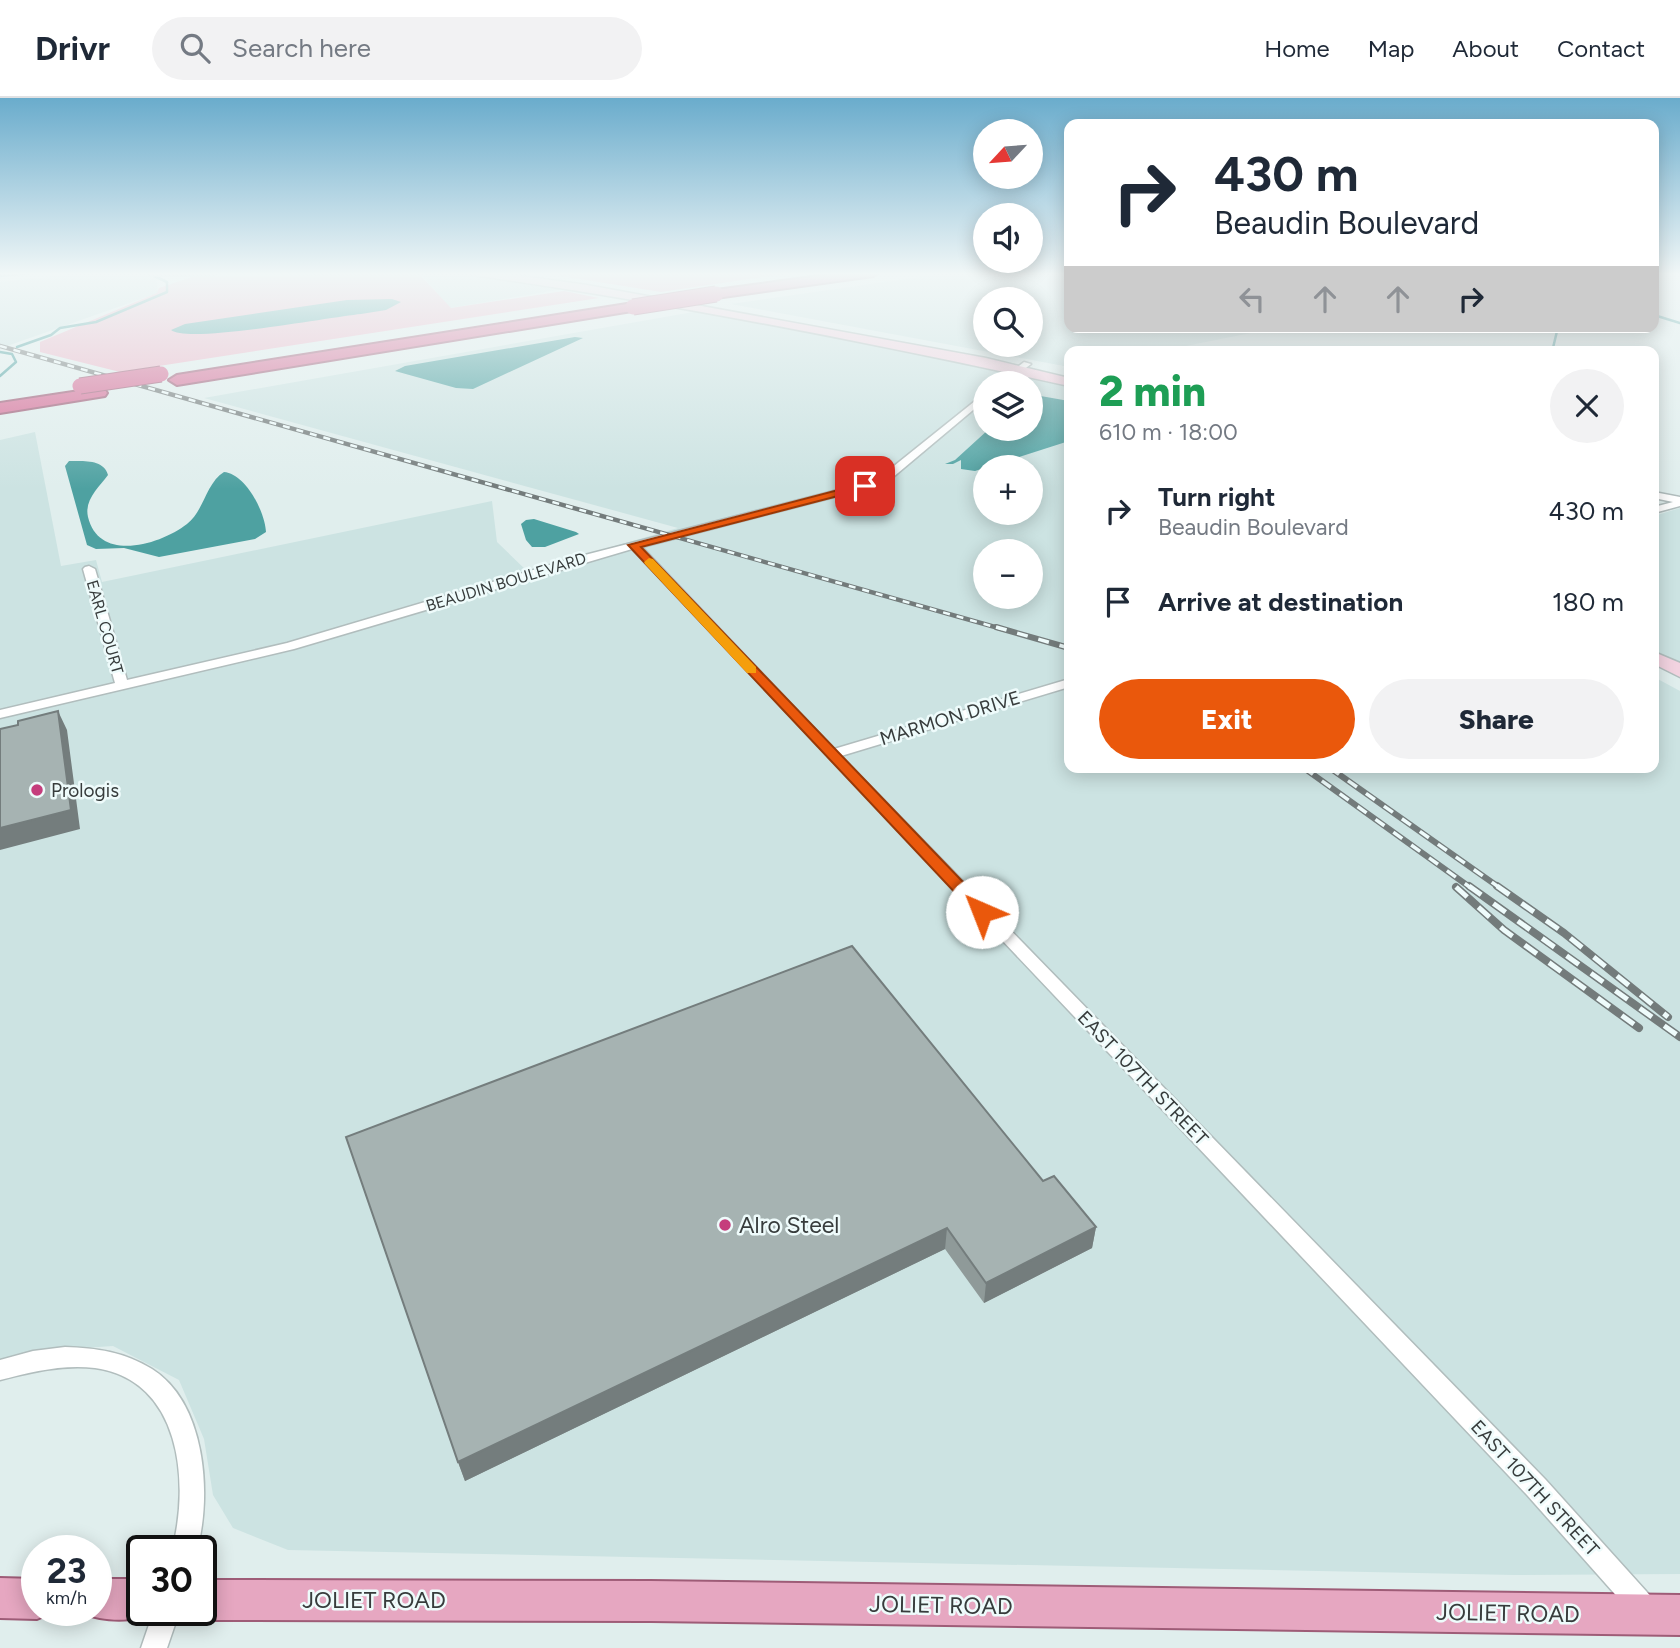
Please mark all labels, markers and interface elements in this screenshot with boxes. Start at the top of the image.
search box [152,17,642,80]
text: Drivr [35,29,110,68]
icon: search [176,29,214,67]
text: Search here [232,32,371,64]
text: Home [1264,34,1330,63]
text: Map [1368,34,1414,63]
text: About [1452,34,1519,63]
text: Contact [1557,34,1645,63]
north arrow [973,119,1043,189]
map controls [973,119,1043,609]
text: 430 m [1214,144,1358,203]
icon: right [1099,147,1190,238]
button: sound [973,203,1043,273]
text: Beaudin Boulevard [1214,204,1479,242]
icon: left [1233,280,1271,318]
icon: ahead [1306,280,1344,318]
icon: ahead [1379,280,1417,318]
icon: right [1452,280,1490,318]
button: search [973,287,1043,357]
text: 2 min [1099,366,1206,417]
button: close [1550,369,1624,443]
button: layers [973,371,1043,441]
text: 610 m · 18:00 [1099,418,1238,446]
button: + [973,455,1043,525]
pin [835,456,895,516]
icon: arrive [846,467,884,505]
text: Turn right [1158,481,1275,513]
icon: right [1099,492,1137,530]
text: 430 m [1548,495,1624,527]
text: Beaudin Boulevard [1158,513,1349,541]
button: − [973,539,1043,609]
street label: BEAUDIN BOULEVARD [424,549,588,615]
street label: EARL COURT [83,578,127,676]
icon: arrive [1099,583,1137,621]
text: Arrive at destination [1158,586,1403,618]
text: 180 m [1552,586,1624,618]
button: Exit [1099,679,1355,759]
button: Share [1369,679,1624,759]
street label: MARMON DRIVE [877,686,1023,750]
place label: Prologis [51,779,119,802]
marker: Prologis [29,782,45,798]
position arrow [945,875,1019,949]
street label: EAST 107TH STREET [1073,1006,1213,1150]
place label: Alro Steel [739,1211,839,1239]
marker: Alro Steel [717,1217,733,1233]
street label: EAST 107TH STREET [1466,1415,1604,1561]
speed limit sign: 30 [126,1535,217,1626]
text: 23 [47,1550,86,1592]
street label: JOLIET ROAD [302,1586,446,1614]
text: km/h [46,1587,87,1609]
street label: JOLIET ROAD [869,1590,1013,1620]
street label: JOLIET ROAD [1436,1598,1580,1628]

